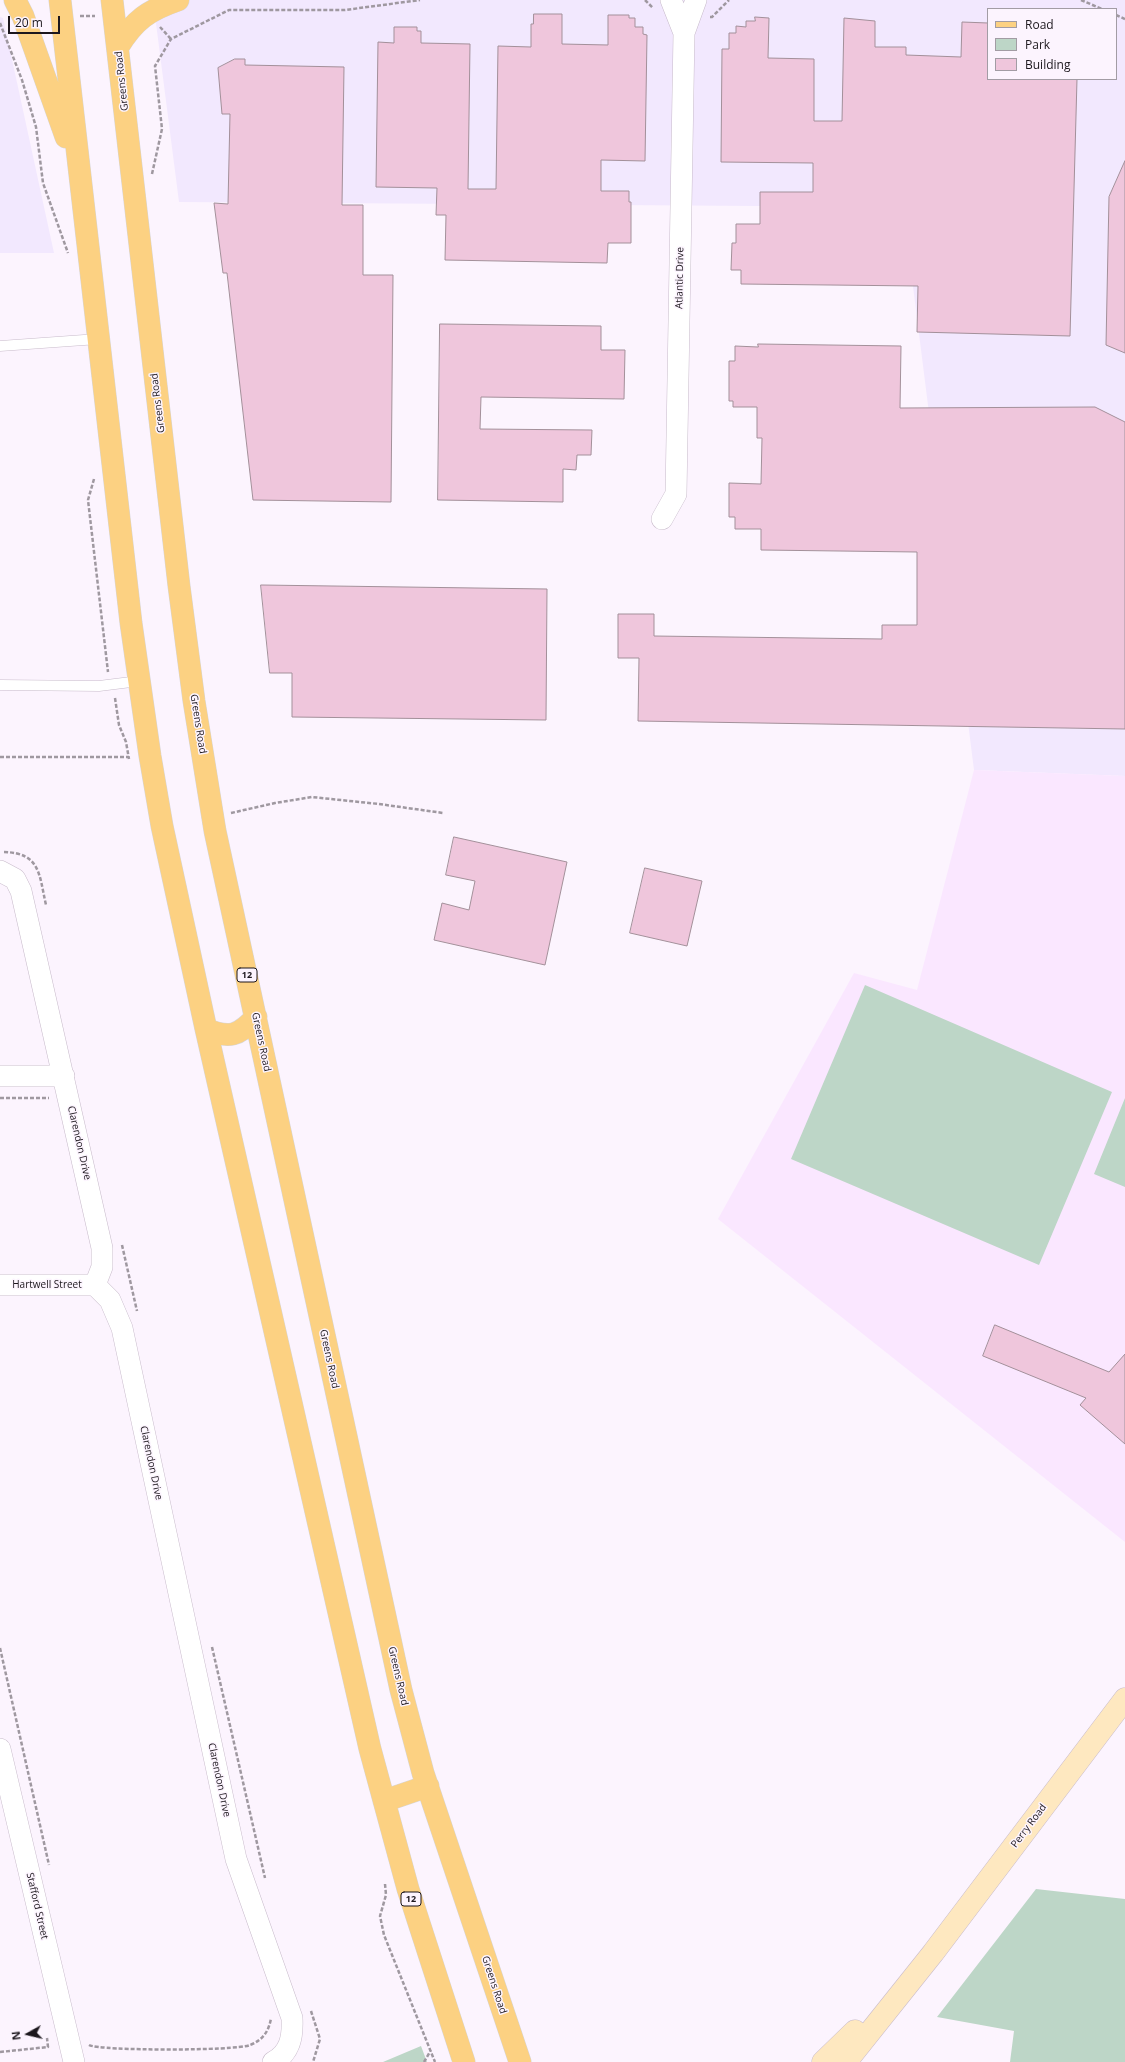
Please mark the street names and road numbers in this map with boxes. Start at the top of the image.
street label: Greens Road [113,51,131,111]
street label: Atlantic Drive [673,247,687,309]
street label: Greens Road [148,373,168,433]
street label: Greens Road [187,693,209,755]
road number: 12 [237,968,257,982]
street label: Greens Road [249,1011,273,1073]
street label: Clarendon Drive [65,1105,93,1181]
street label: Hartwell Street [12,1279,82,1291]
street label: Greens Road [317,1328,341,1390]
street label: Clarendon Drive [137,1425,165,1501]
street label: Greens Road [385,1645,411,1707]
street label: Clarendon Drive [205,1742,233,1818]
street label: Perry Road [1009,1802,1049,1850]
street label: Stafford Street [23,1871,51,1941]
road number: 12 [401,1892,421,1906]
street label: Greens Road [479,1955,509,2015]

